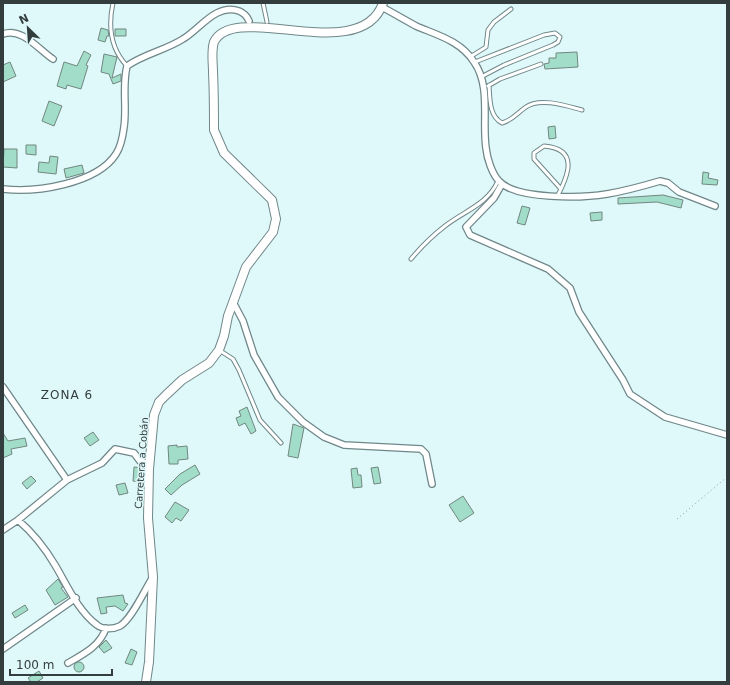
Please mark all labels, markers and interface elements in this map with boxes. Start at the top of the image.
north arrow [8,8,48,48]
text: N [17,12,31,27]
district label: ZONA 6 [41,388,93,402]
street label: Carretera a Cobán [133,417,150,509]
scale bar [10,651,112,677]
text: 100 m [16,658,54,672]

